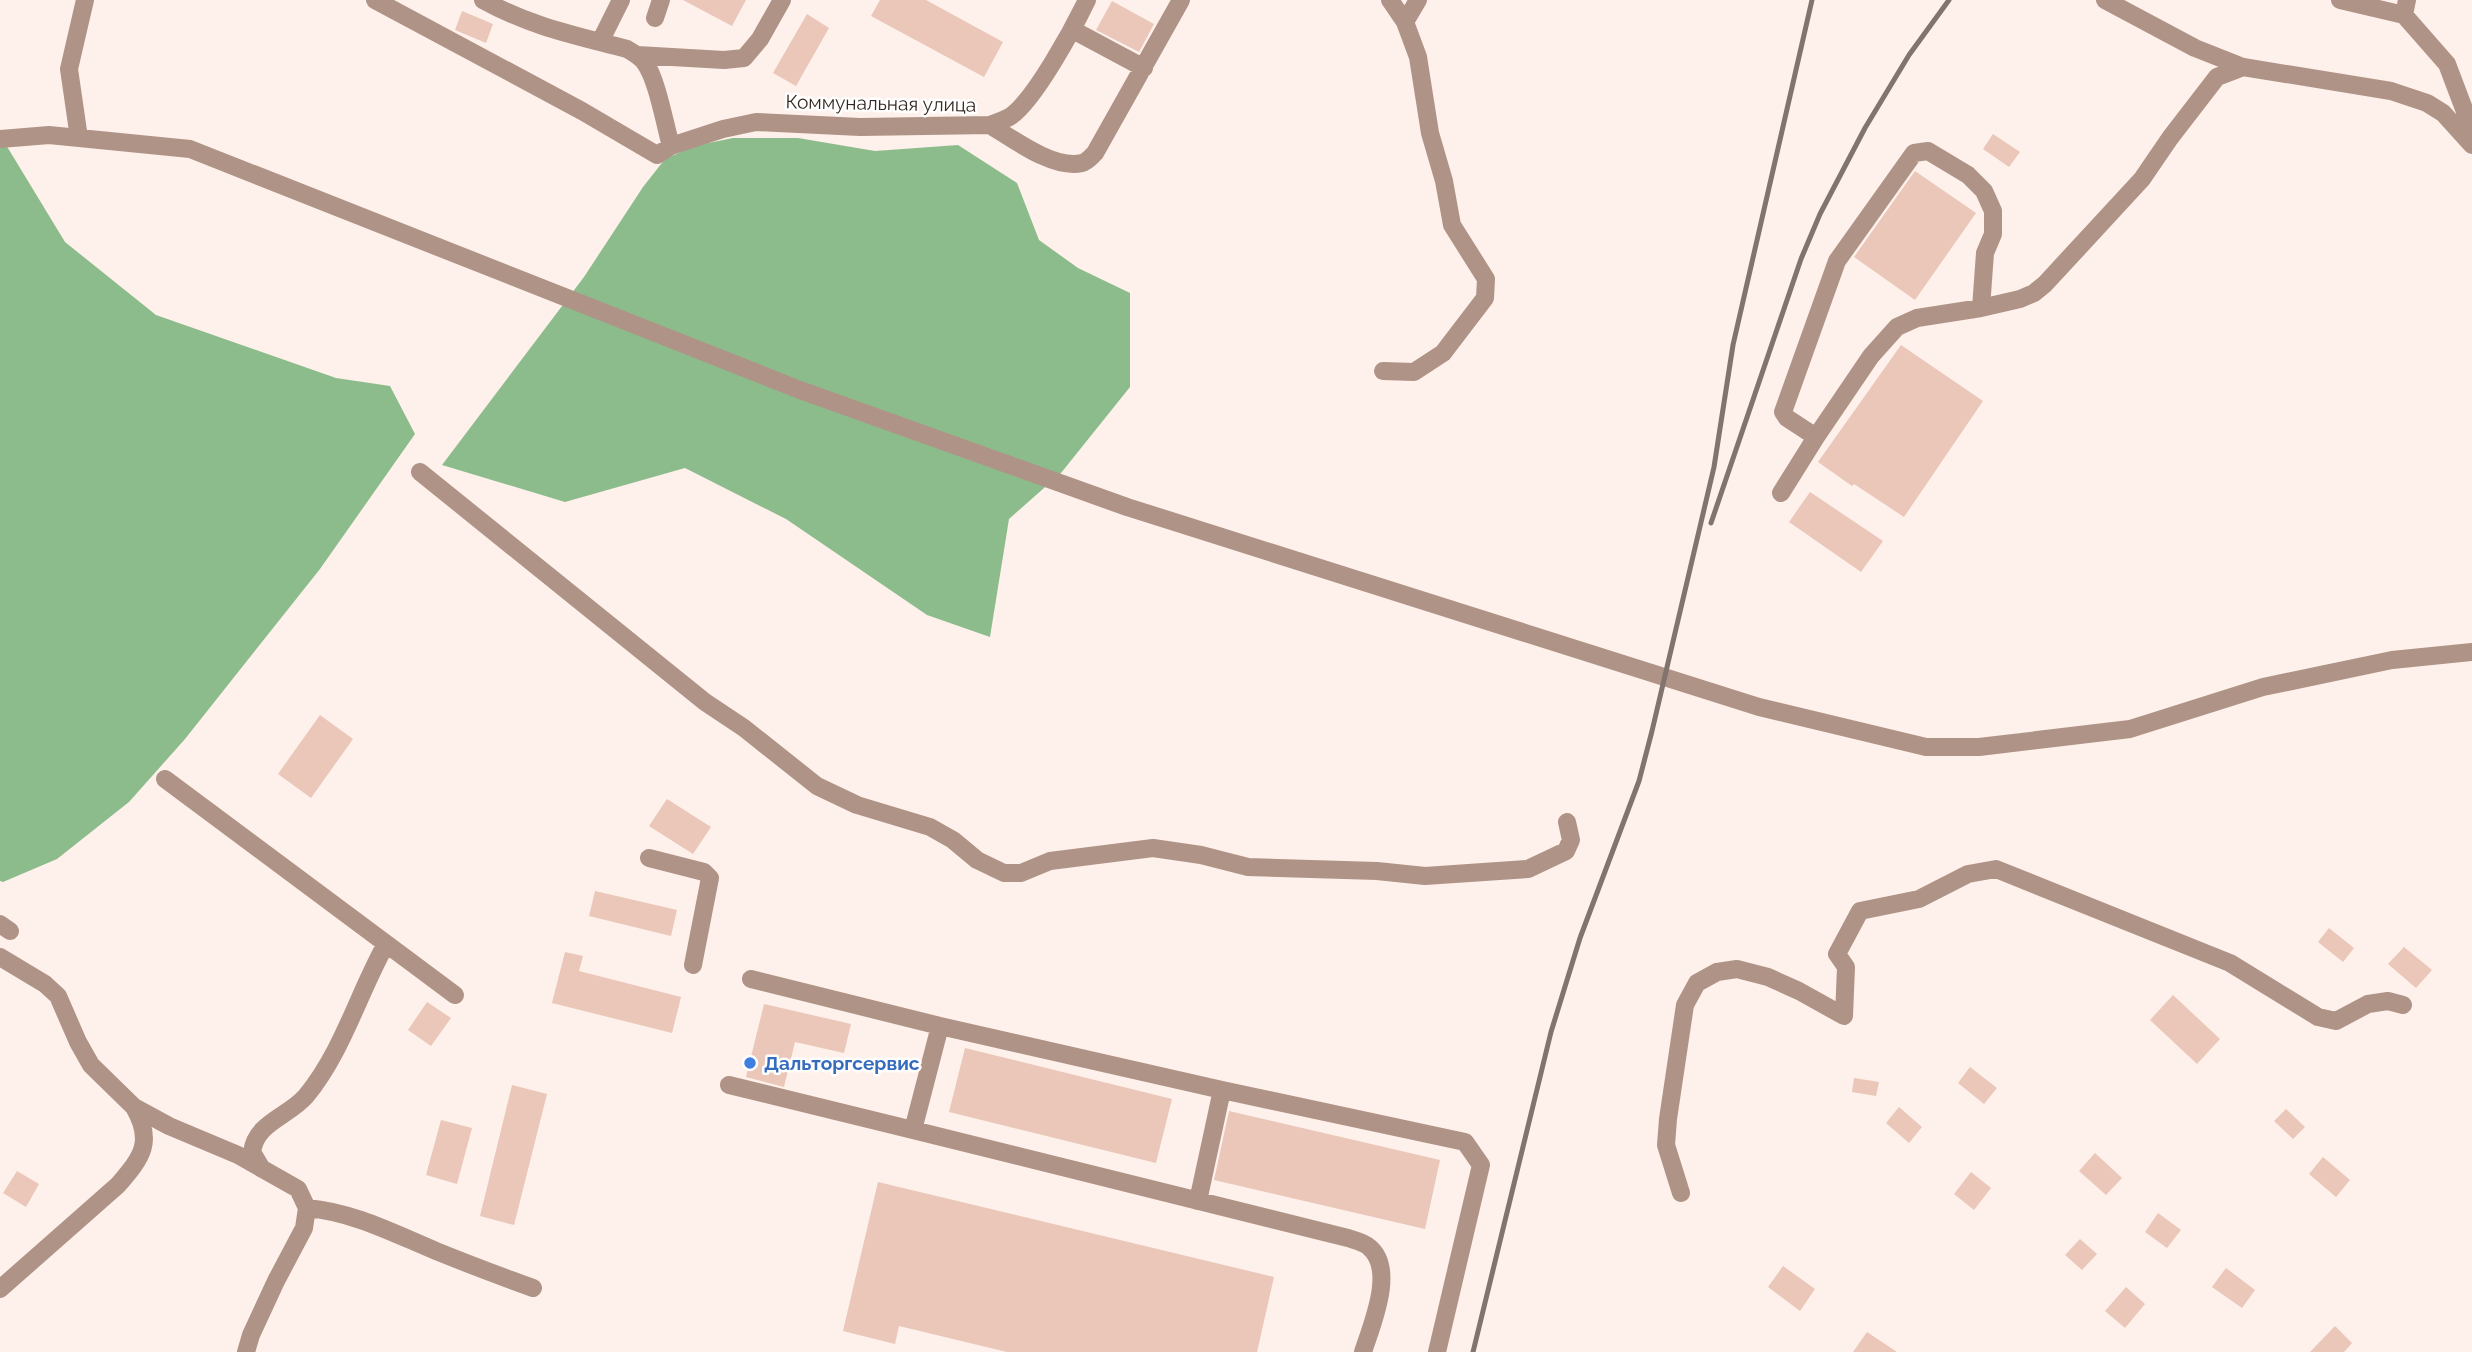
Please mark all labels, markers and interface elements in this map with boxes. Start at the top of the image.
street label: Коммунальная улица [786,90,976,116]
place label: Дальторгсервис [764,1052,920,1074]
marker: Дальторгсервис [742,1055,758,1071]

